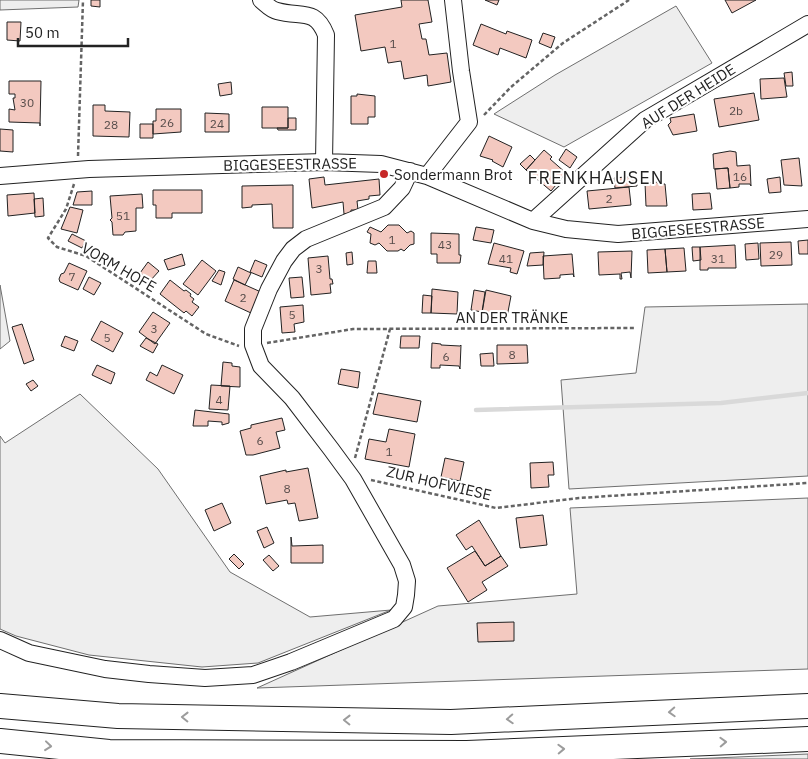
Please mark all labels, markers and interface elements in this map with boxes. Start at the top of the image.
scale bar [18,15,128,47]
text: 50 m [25,23,60,42]
house number: 1 [389,36,397,51]
street label: AUF DER HEIDE [637,59,739,133]
house number: 30 [20,95,34,110]
house number: 2b [729,103,743,118]
house number: 26 [160,115,174,130]
house number: 24 [210,116,224,131]
house number: 28 [104,117,118,132]
street label: BIGGESEESTRASSE [223,153,357,175]
place label: Sondermann Brot [394,165,513,184]
district label: FRENKHAUSEN [527,166,665,189]
marker: Sondermann Brot [378,168,390,180]
house number: 16 [733,169,747,184]
house number: 2 [605,191,613,206]
house number: 51 [116,208,130,223]
street label: BIGGESEESTRASSE [630,213,766,243]
house number: 1 [388,232,396,247]
house number: 43 [438,237,452,252]
street label: VORM HOFE [78,238,160,296]
house number: 29 [769,247,783,262]
house number: 41 [499,251,513,266]
house number: 31 [711,251,725,266]
house number: 3 [315,261,323,276]
house number: 7 [68,269,76,284]
house number: 2 [239,290,247,305]
house number: 5 [288,307,296,322]
street label: AN DER TRÄNKE [456,308,568,327]
house number: 3 [150,321,158,336]
house number: 5 [103,330,111,345]
house number: 8 [508,347,516,362]
house number: 6 [442,349,450,364]
house number: 4 [215,392,223,407]
house number: 6 [256,433,264,448]
house number: 1 [385,444,393,459]
street label: ZUR HOFWIESE [385,462,493,504]
house number: 8 [283,481,291,496]
one-way arrow [668,707,676,717]
one-way arrow [180,712,188,722]
one-way arrow [505,714,513,725]
one-way arrow [343,715,350,725]
one-way arrow [719,737,727,748]
one-way arrow [45,740,53,751]
one-way arrow [557,744,565,755]

